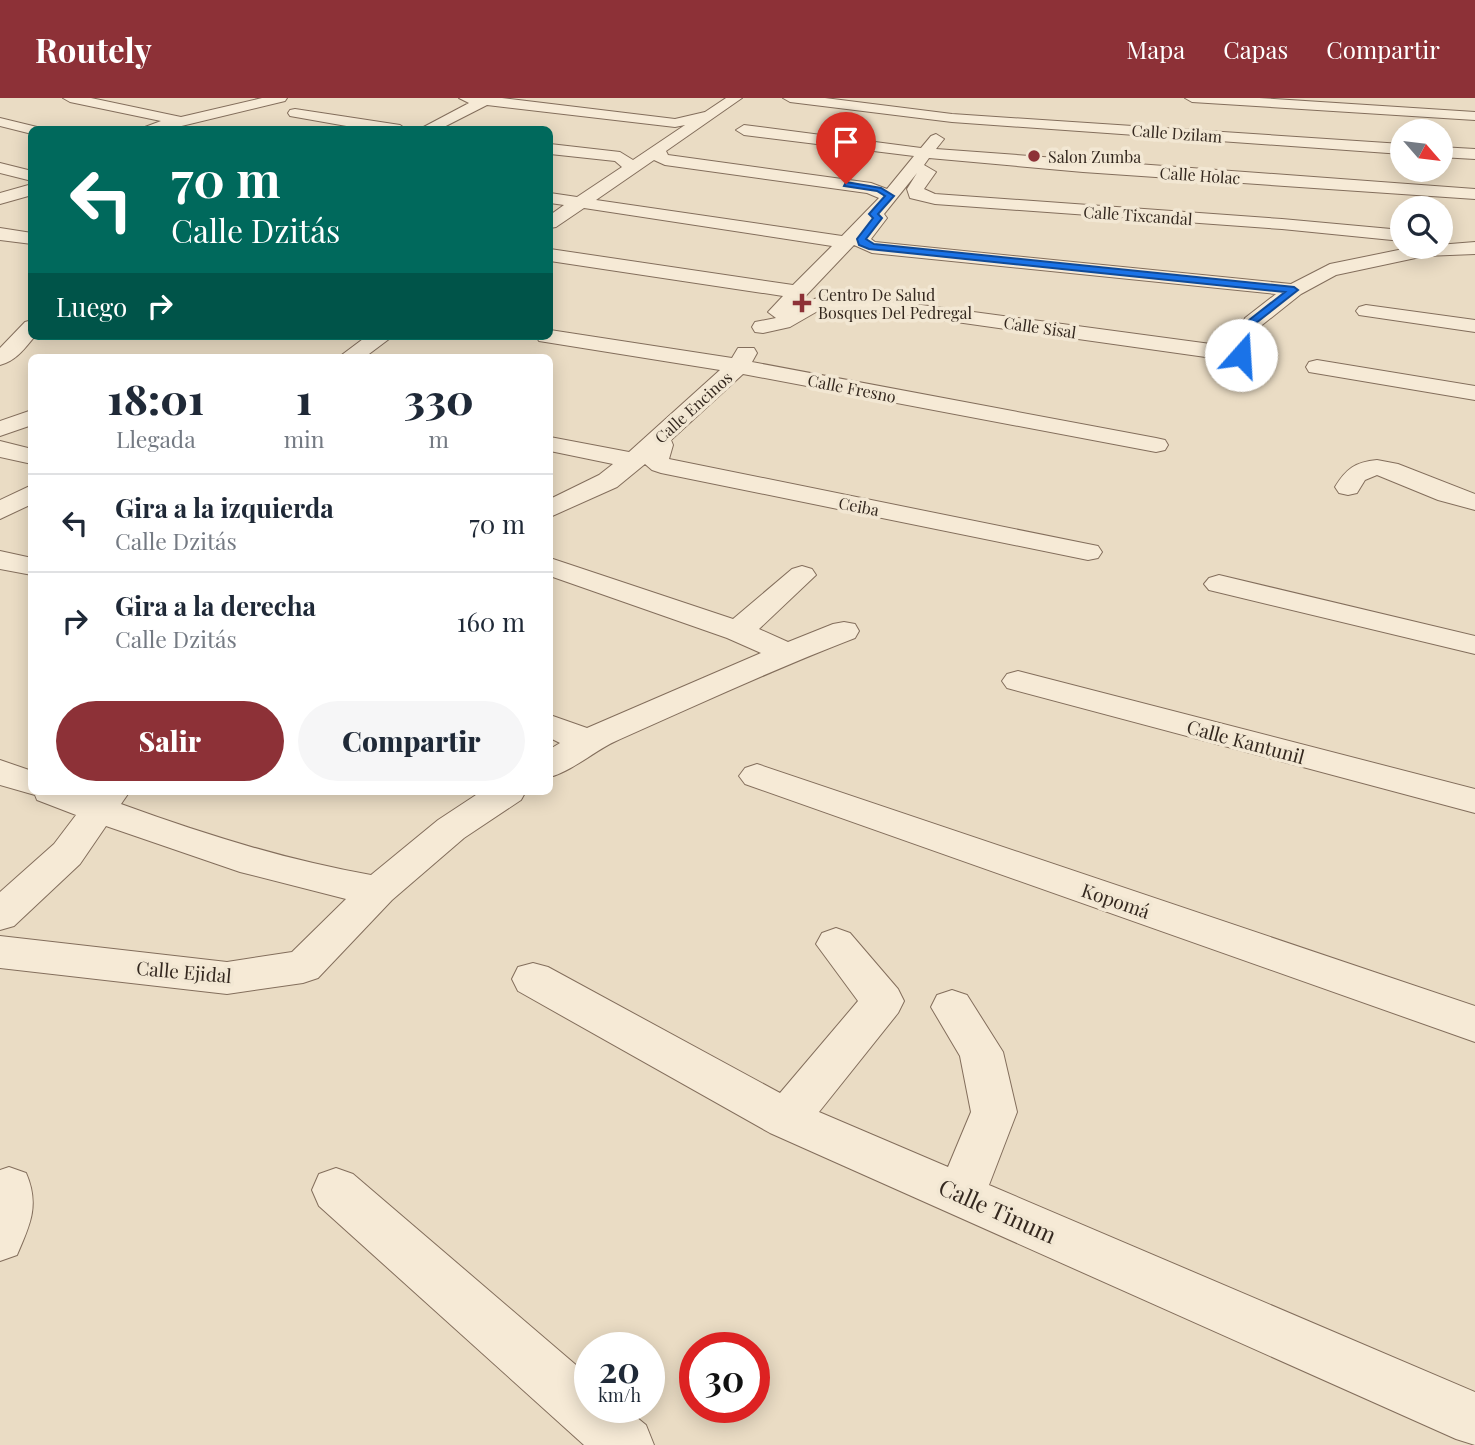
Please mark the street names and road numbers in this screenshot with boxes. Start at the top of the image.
street label: Calle Dzilam [1131,119,1223,147]
street label: Calle Holac [1159,162,1241,188]
street label: Calle Tixcandal [1083,201,1194,229]
street label: Calle Sisal [1002,312,1078,343]
street label: Calle Encinos [650,367,736,447]
street label: Calle Fresno [806,369,898,407]
street label: Ceiba [837,492,881,520]
street label: Calle Kantunil [1184,713,1308,769]
street label: Kopomá [1078,876,1154,924]
street label: Calle Ejidal [135,954,233,988]
street label: Calle Tinum [934,1170,1062,1250]

